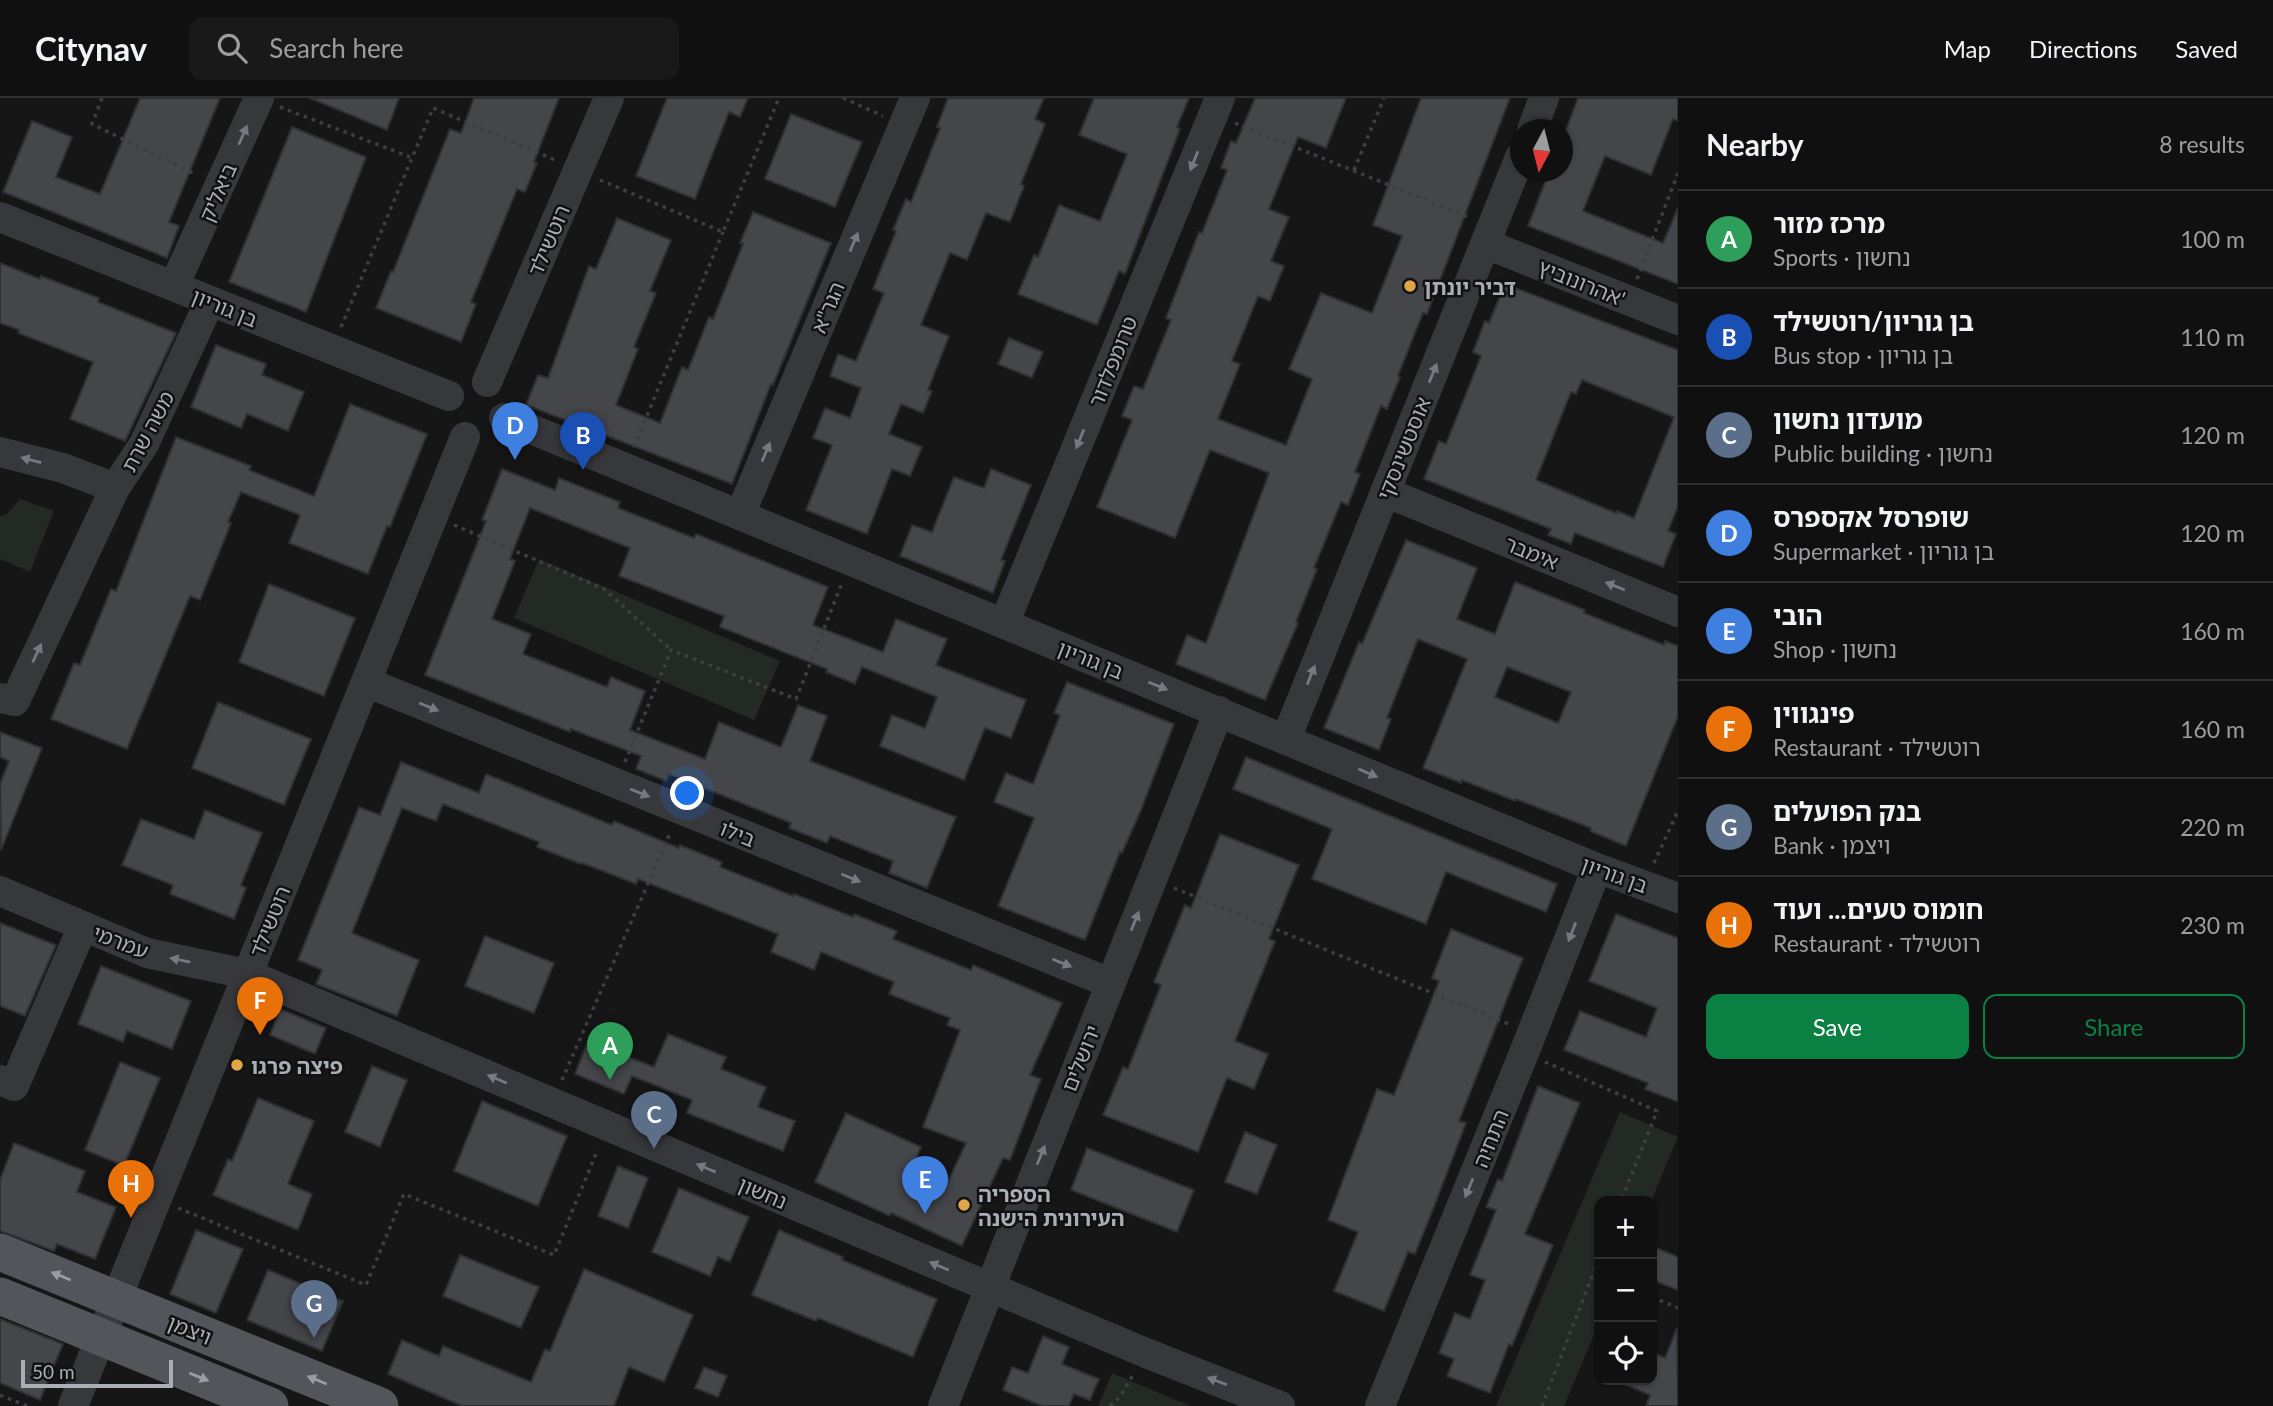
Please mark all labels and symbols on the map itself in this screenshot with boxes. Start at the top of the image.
north arrow [1510,119,1573,182]
one-way arrow [237,125,249,145]
one-way arrow [1189,151,1200,172]
street label: ביאליק [193,159,241,225]
street label: רוטשילד [522,201,574,279]
one-way arrow [849,232,860,253]
street label: אהרונוביץ' [1535,253,1629,311]
place label: דביר יונתן [1424,274,1516,299]
street label: הגר"א [805,278,849,336]
marker: דביר יונתן [1402,278,1418,294]
street label: בן גוריון [188,283,262,331]
street label: טרומפלדור [1083,312,1141,410]
one-way arrow [1428,363,1439,384]
street label: משה שרת [115,386,179,476]
street label: אוסטשינסקי [1371,393,1435,503]
pin: D [492,402,538,460]
pin: B [560,412,606,470]
one-way arrow [1074,429,1085,450]
one-way arrow [761,441,772,462]
one-way arrow [20,454,41,464]
street label: אימבר [1502,530,1562,574]
one-way arrow [1604,580,1625,591]
street label: בן גוריון [1054,635,1128,683]
one-way arrow [32,643,43,663]
one-way arrow [1306,665,1317,686]
one-way arrow [1147,681,1168,692]
one-way arrow [419,702,440,713]
one-way arrow [1358,767,1378,779]
your location [670,776,704,810]
one-way arrow [629,788,650,799]
street label: בילו [717,815,759,851]
street label: בן גוריון [1578,851,1652,897]
one-way arrow [840,873,861,884]
street label: רוטשילד [244,882,294,960]
one-way arrow [1130,911,1141,932]
street label: עמרמי [90,919,152,963]
one-way arrow [1566,921,1577,942]
one-way arrow [169,954,191,965]
one-way arrow [1051,958,1072,969]
pin: F [237,977,283,1035]
street label: ירושלים [1055,1021,1105,1095]
pin: A [587,1022,633,1080]
place label: פיצה פרגו [251,1053,343,1078]
marker: פיצה פרגו [229,1057,245,1073]
one-way arrow [487,1073,507,1085]
pin: C [631,1091,677,1149]
street label: התחיה [1467,1105,1513,1171]
one-way arrow [1036,1145,1047,1166]
pin: E [902,1156,948,1214]
pin: H [108,1160,154,1218]
one-way arrow [696,1162,717,1173]
street label: נחשון [735,1171,791,1213]
one-way arrow [1464,1178,1475,1199]
place label: הספריה העירונית הישנה [978,1181,1125,1230]
marker: הספריה העירונית הישנה [956,1197,972,1213]
one-way arrow [928,1260,949,1271]
one-way arrow [50,1271,71,1282]
pin: G [291,1280,337,1338]
street label: ויצמן [164,1309,216,1349]
scale bar [21,1357,173,1389]
one-way arrow [189,1372,210,1383]
one-way arrow [307,1375,328,1386]
one-way arrow [1206,1376,1227,1387]

